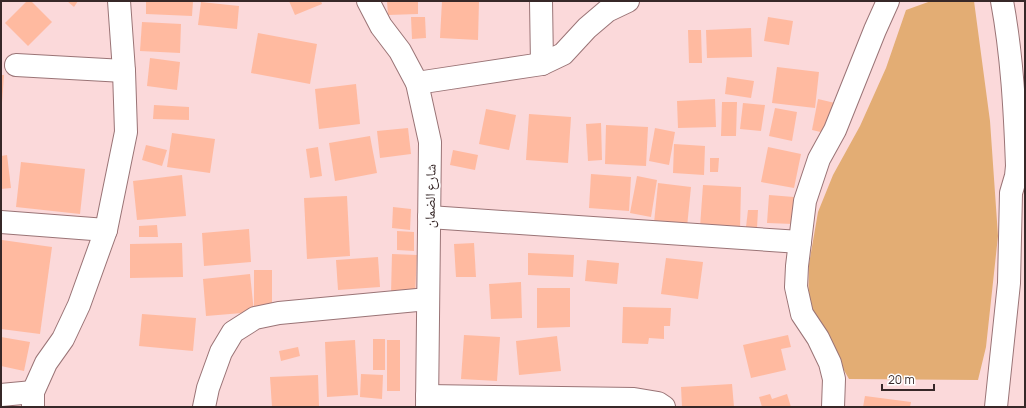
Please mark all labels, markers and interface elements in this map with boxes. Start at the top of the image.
street label: شارع الضمان [419,164,441,228]
scale bar [882,366,934,392]
text: 20 m [888,371,915,388]

